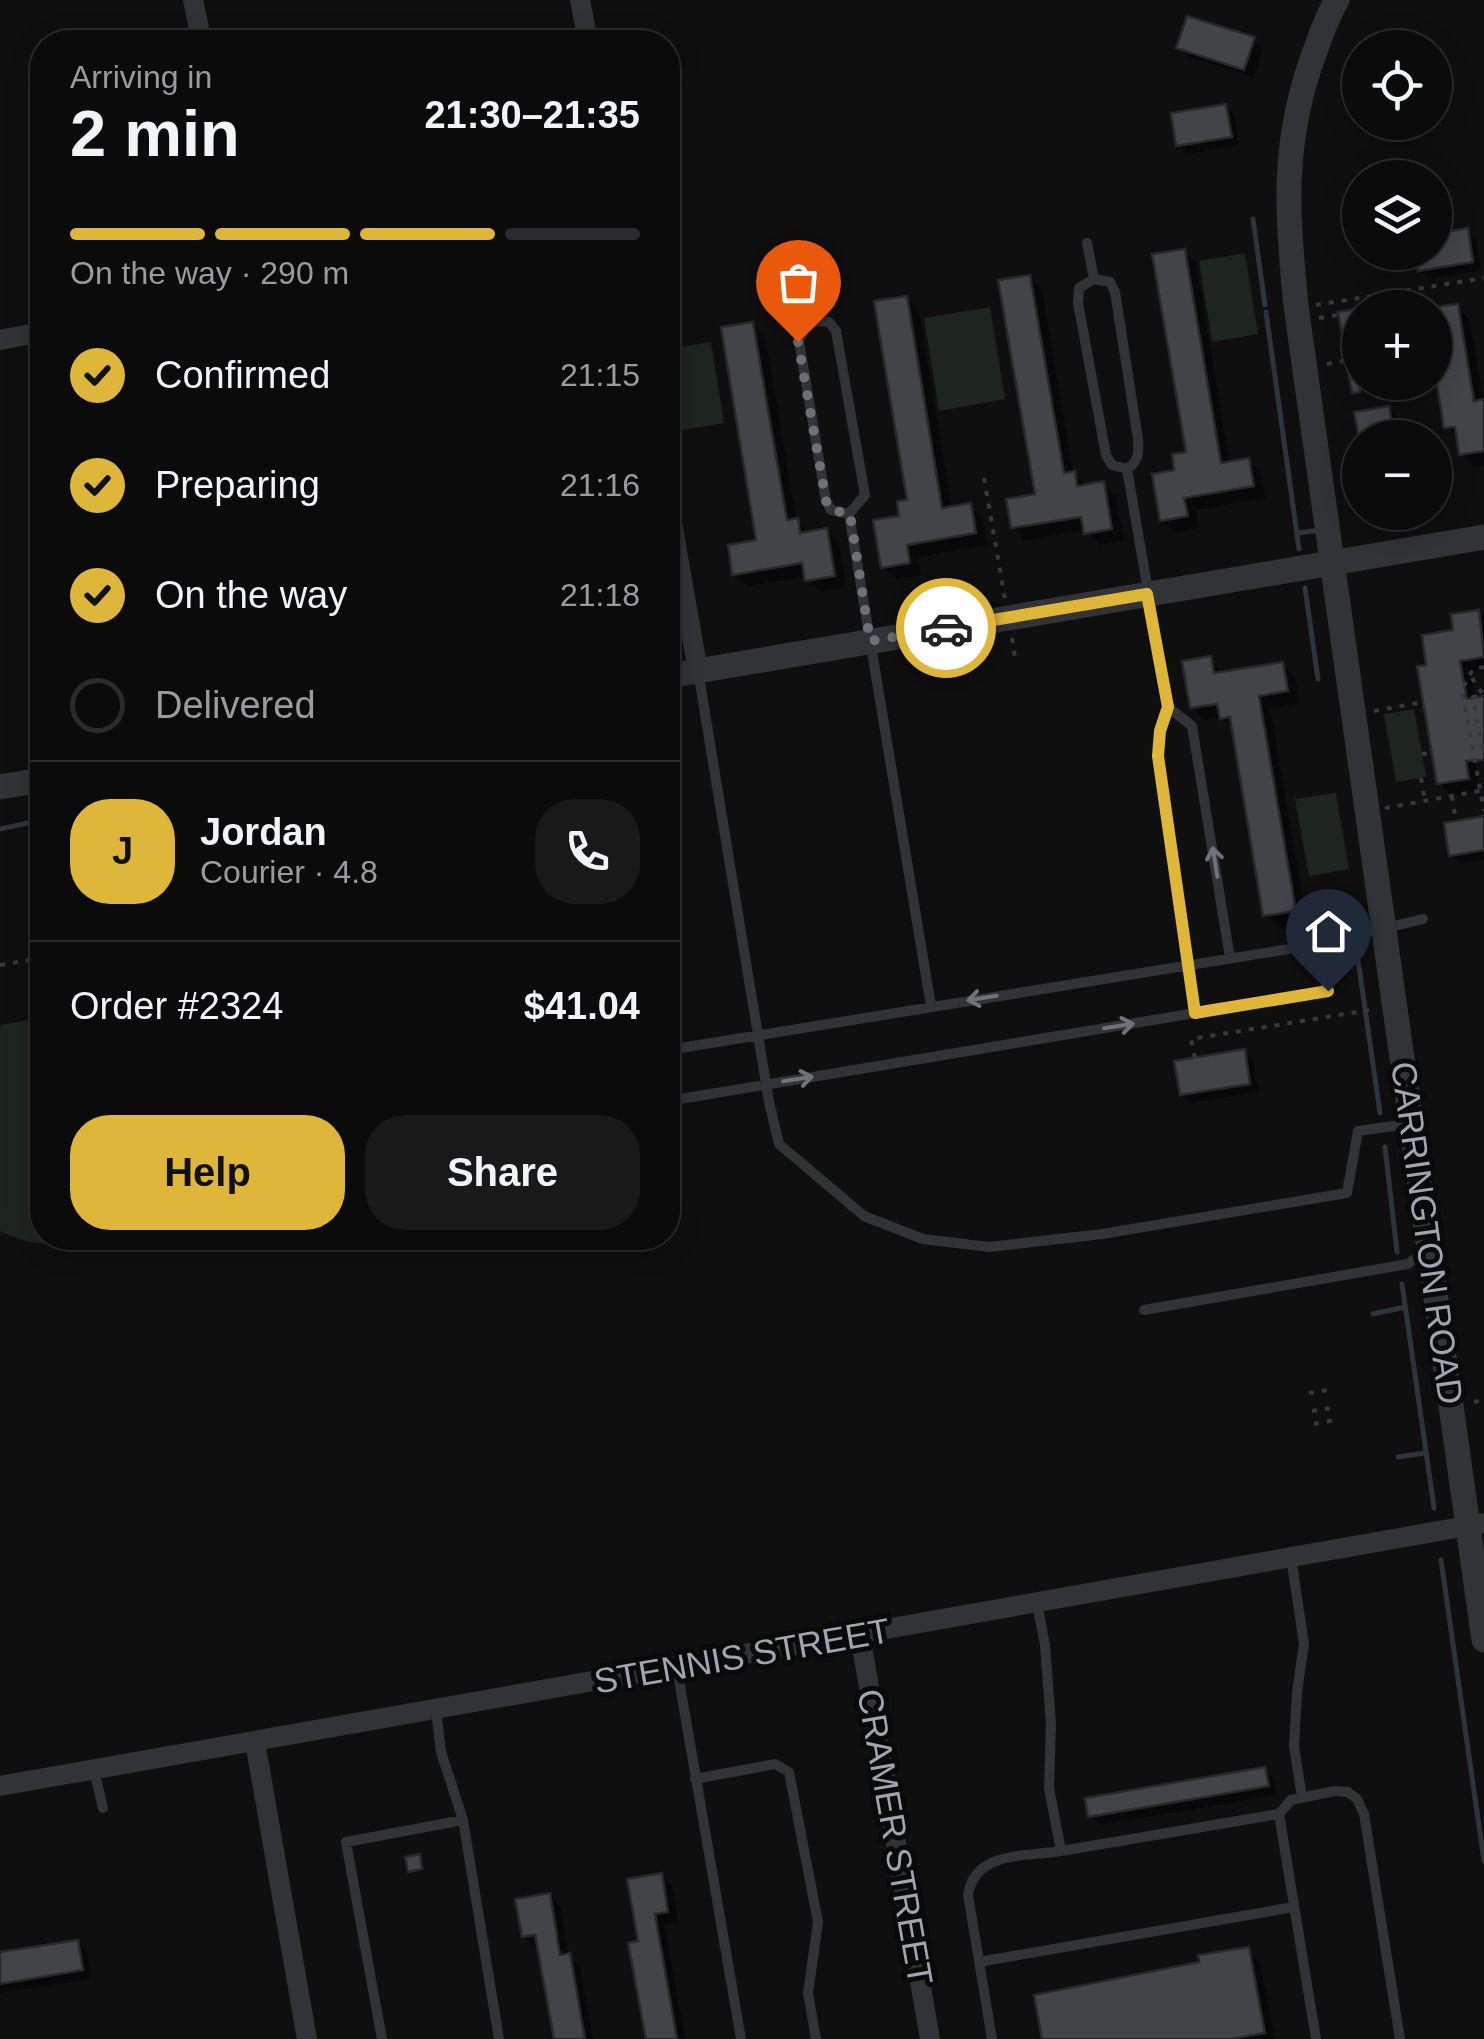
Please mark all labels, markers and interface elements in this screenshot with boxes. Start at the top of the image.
map controls [1342,30,1452,530]
button: locate [1342,30,1452,140]
text: Arriving in [70,59,212,95]
text: 21:30–21:35 [424,94,640,136]
text: 2 min [70,97,240,170]
button: layers [1342,160,1452,270]
pin [756,240,841,343]
text: On the way · 290 m [70,255,349,291]
icon: bag [771,255,826,310]
button: + [1342,290,1452,400]
icon: check [70,348,125,403]
text: Confirmed [155,354,330,396]
text: 21:15 [560,357,640,393]
button: − [1342,420,1452,530]
icon: check [70,458,125,513]
text: Preparing [155,464,320,506]
text: 21:16 [560,467,640,503]
icon: check [70,568,125,623]
text: On the way [155,574,347,616]
text: 21:18 [560,577,640,613]
courier [896,578,996,678]
icon: car [919,601,974,656]
text: Delivered [155,684,316,726]
button: phone [535,799,640,904]
text: Jordan [200,811,327,853]
text: J [112,830,133,872]
one-way arrow [1205,846,1223,879]
text: Courier · 4.8 [200,854,378,890]
pin [1286,889,1371,992]
icon: home [1301,904,1356,959]
text: Order #2324 [70,985,283,1027]
text: $41.04 [524,985,640,1027]
one-way arrow [966,989,998,1008]
one-way arrow [1102,1016,1134,1035]
street label: CARRINGTON ROAD [1384,1059,1471,1407]
one-way arrow [781,1069,814,1088]
button: Help [70,1115,345,1230]
button: Share [365,1115,640,1230]
street label: STENNIS STREET [591,1610,893,1701]
street label: CRAMER STREET [850,1686,941,1988]

